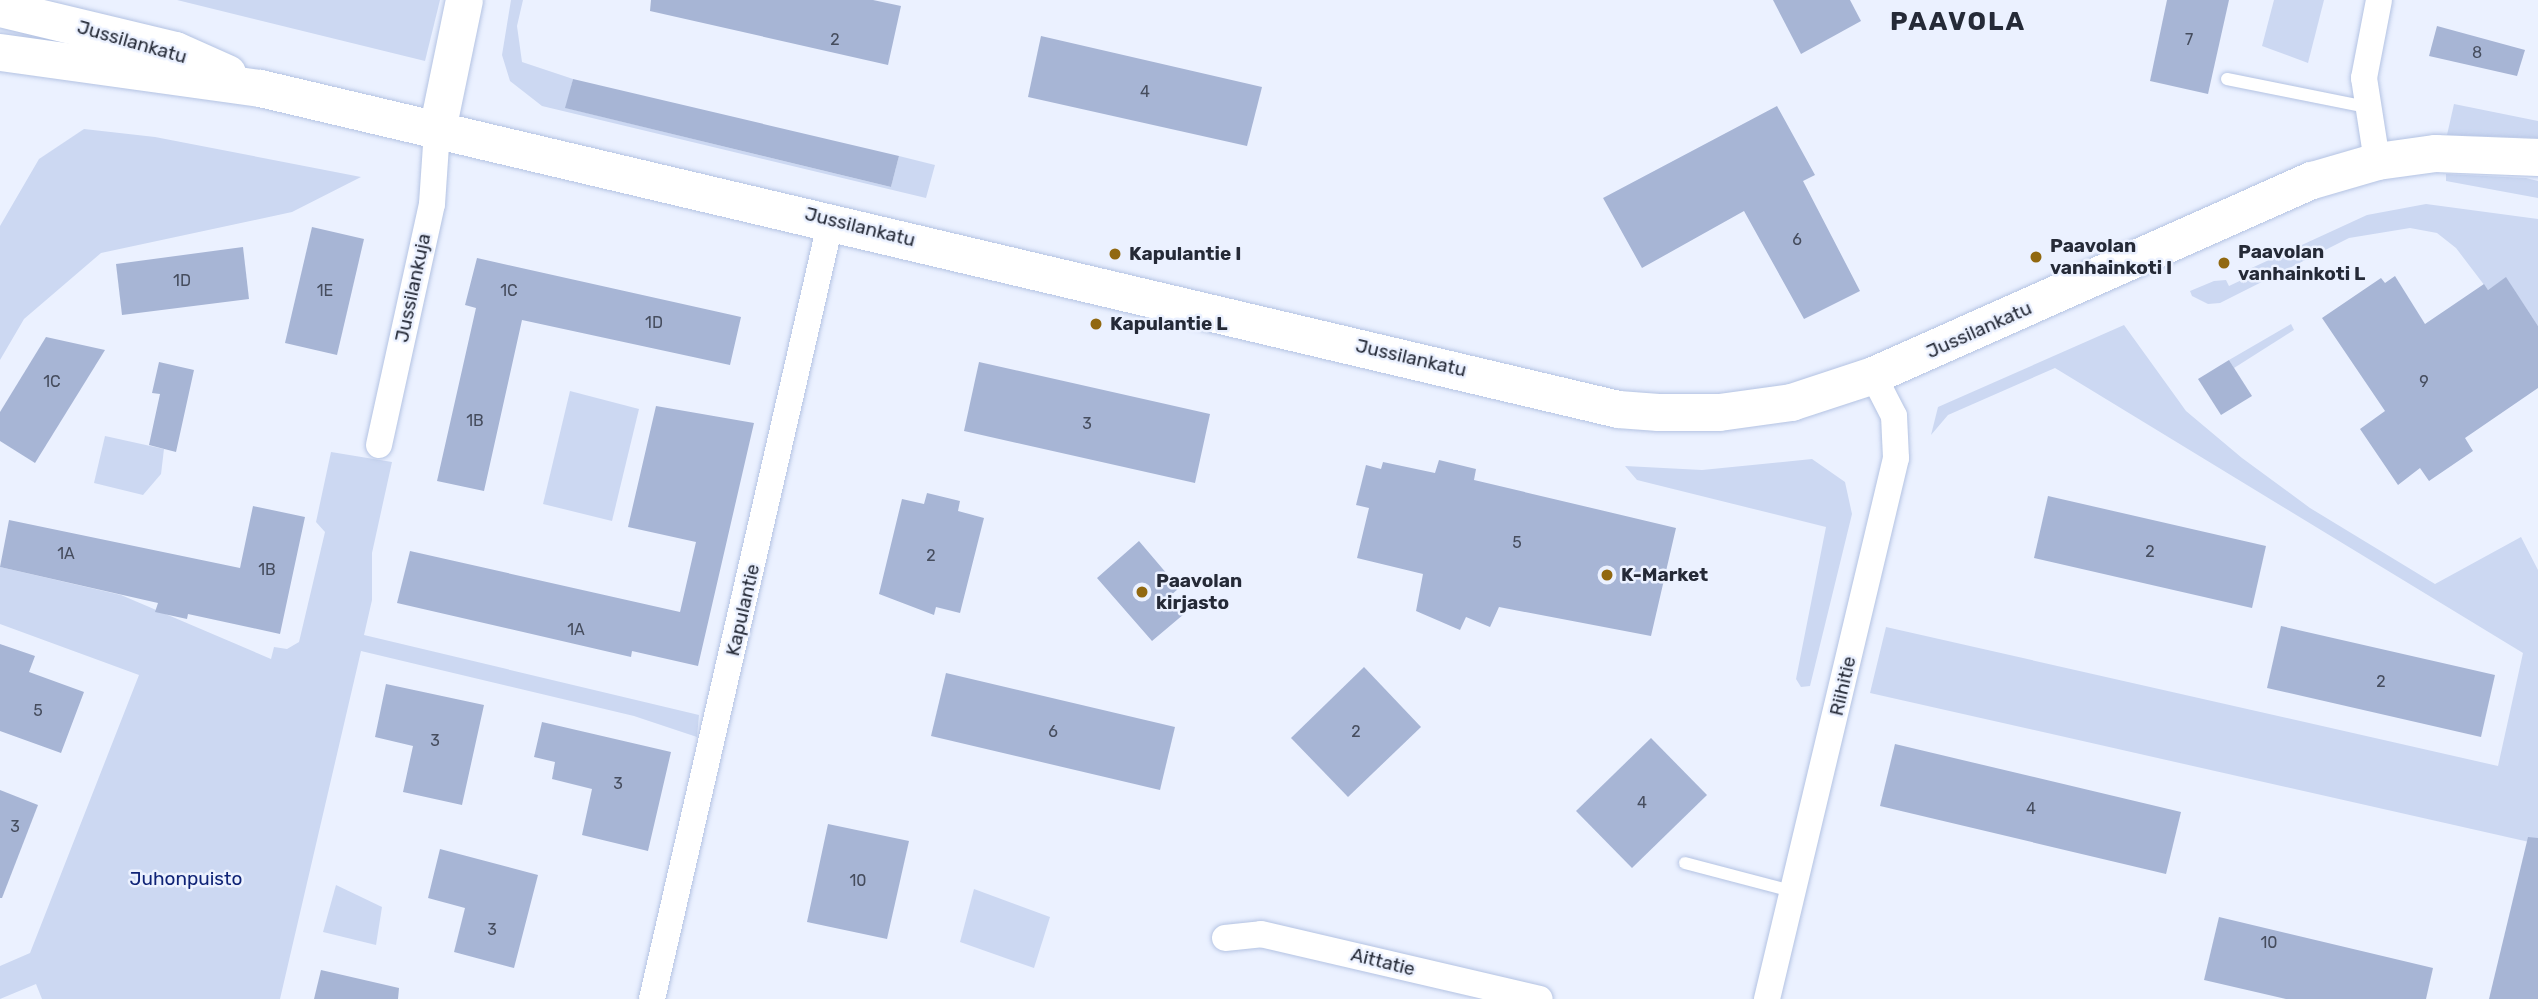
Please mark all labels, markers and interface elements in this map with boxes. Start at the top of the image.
district label: PAAVOLA [1891,6,2025,38]
street label: Jussilankatu [75,15,189,69]
house number: 2 [830,30,840,50]
house number: 7 [2185,30,2193,50]
house number: 8 [2472,43,2482,63]
house number: 4 [1140,82,1150,102]
street label: Jussilankatu [802,202,918,252]
house number: 6 [1792,230,1802,250]
street label: Jussilankuja [390,232,436,344]
place label: Paavolan vanhainkoti I [2050,235,2172,279]
place label: Paavolan vanhainkoti L [2238,241,2365,285]
place label: Kapulantie I [1129,243,1241,265]
marker: Kapulantie I [1107,246,1123,262]
marker: Paavolan vanhainkoti I [2028,249,2044,265]
marker: Paavolan vanhainkoti L [2216,255,2232,271]
house number: 1D [173,271,191,291]
house number: 1E [317,281,333,301]
house number: 1C [500,281,518,301]
street label: Jussilankatu [1923,297,2035,363]
house number: 1D [645,313,663,333]
place label: Kapulantie L [1110,313,1228,335]
marker: Kapulantie L [1088,316,1104,332]
street label: Jussilankatu [1353,334,1469,382]
house number: 1C [43,372,61,392]
house number: 9 [2419,372,2429,392]
house number: 1B [466,411,484,431]
house number: 3 [1082,414,1092,434]
house number: 5 [1512,533,1522,553]
house number: 2 [2145,542,2155,562]
house number: 1A [57,544,75,564]
house number: 2 [926,546,936,566]
house number: 1B [258,560,276,580]
street label: Kapulantie [721,562,765,658]
place label: K-Market [1621,564,1708,586]
marker: K-Market [1599,567,1615,583]
place label: Paavolan kirjasto [1156,570,1242,614]
marker: Paavolan kirjasto [1134,584,1150,600]
house number: 1A [567,620,585,640]
street label: Riihitie [1825,654,1861,718]
house number: 2 [2376,672,2386,692]
house number: 5 [33,701,43,721]
house number: 6 [1048,722,1058,742]
house number: 2 [1351,722,1361,742]
house number: 3 [430,731,440,751]
house number: 3 [613,774,623,794]
house number: 4 [1637,793,1647,813]
house number: 4 [2026,799,2036,819]
house number: 3 [10,817,20,837]
park label: Juhonpuisto [130,868,242,890]
house number: 10 [849,871,867,891]
house number: 3 [487,920,497,940]
house number: 10 [2260,933,2278,953]
street label: Aittatie [1349,943,1417,981]

